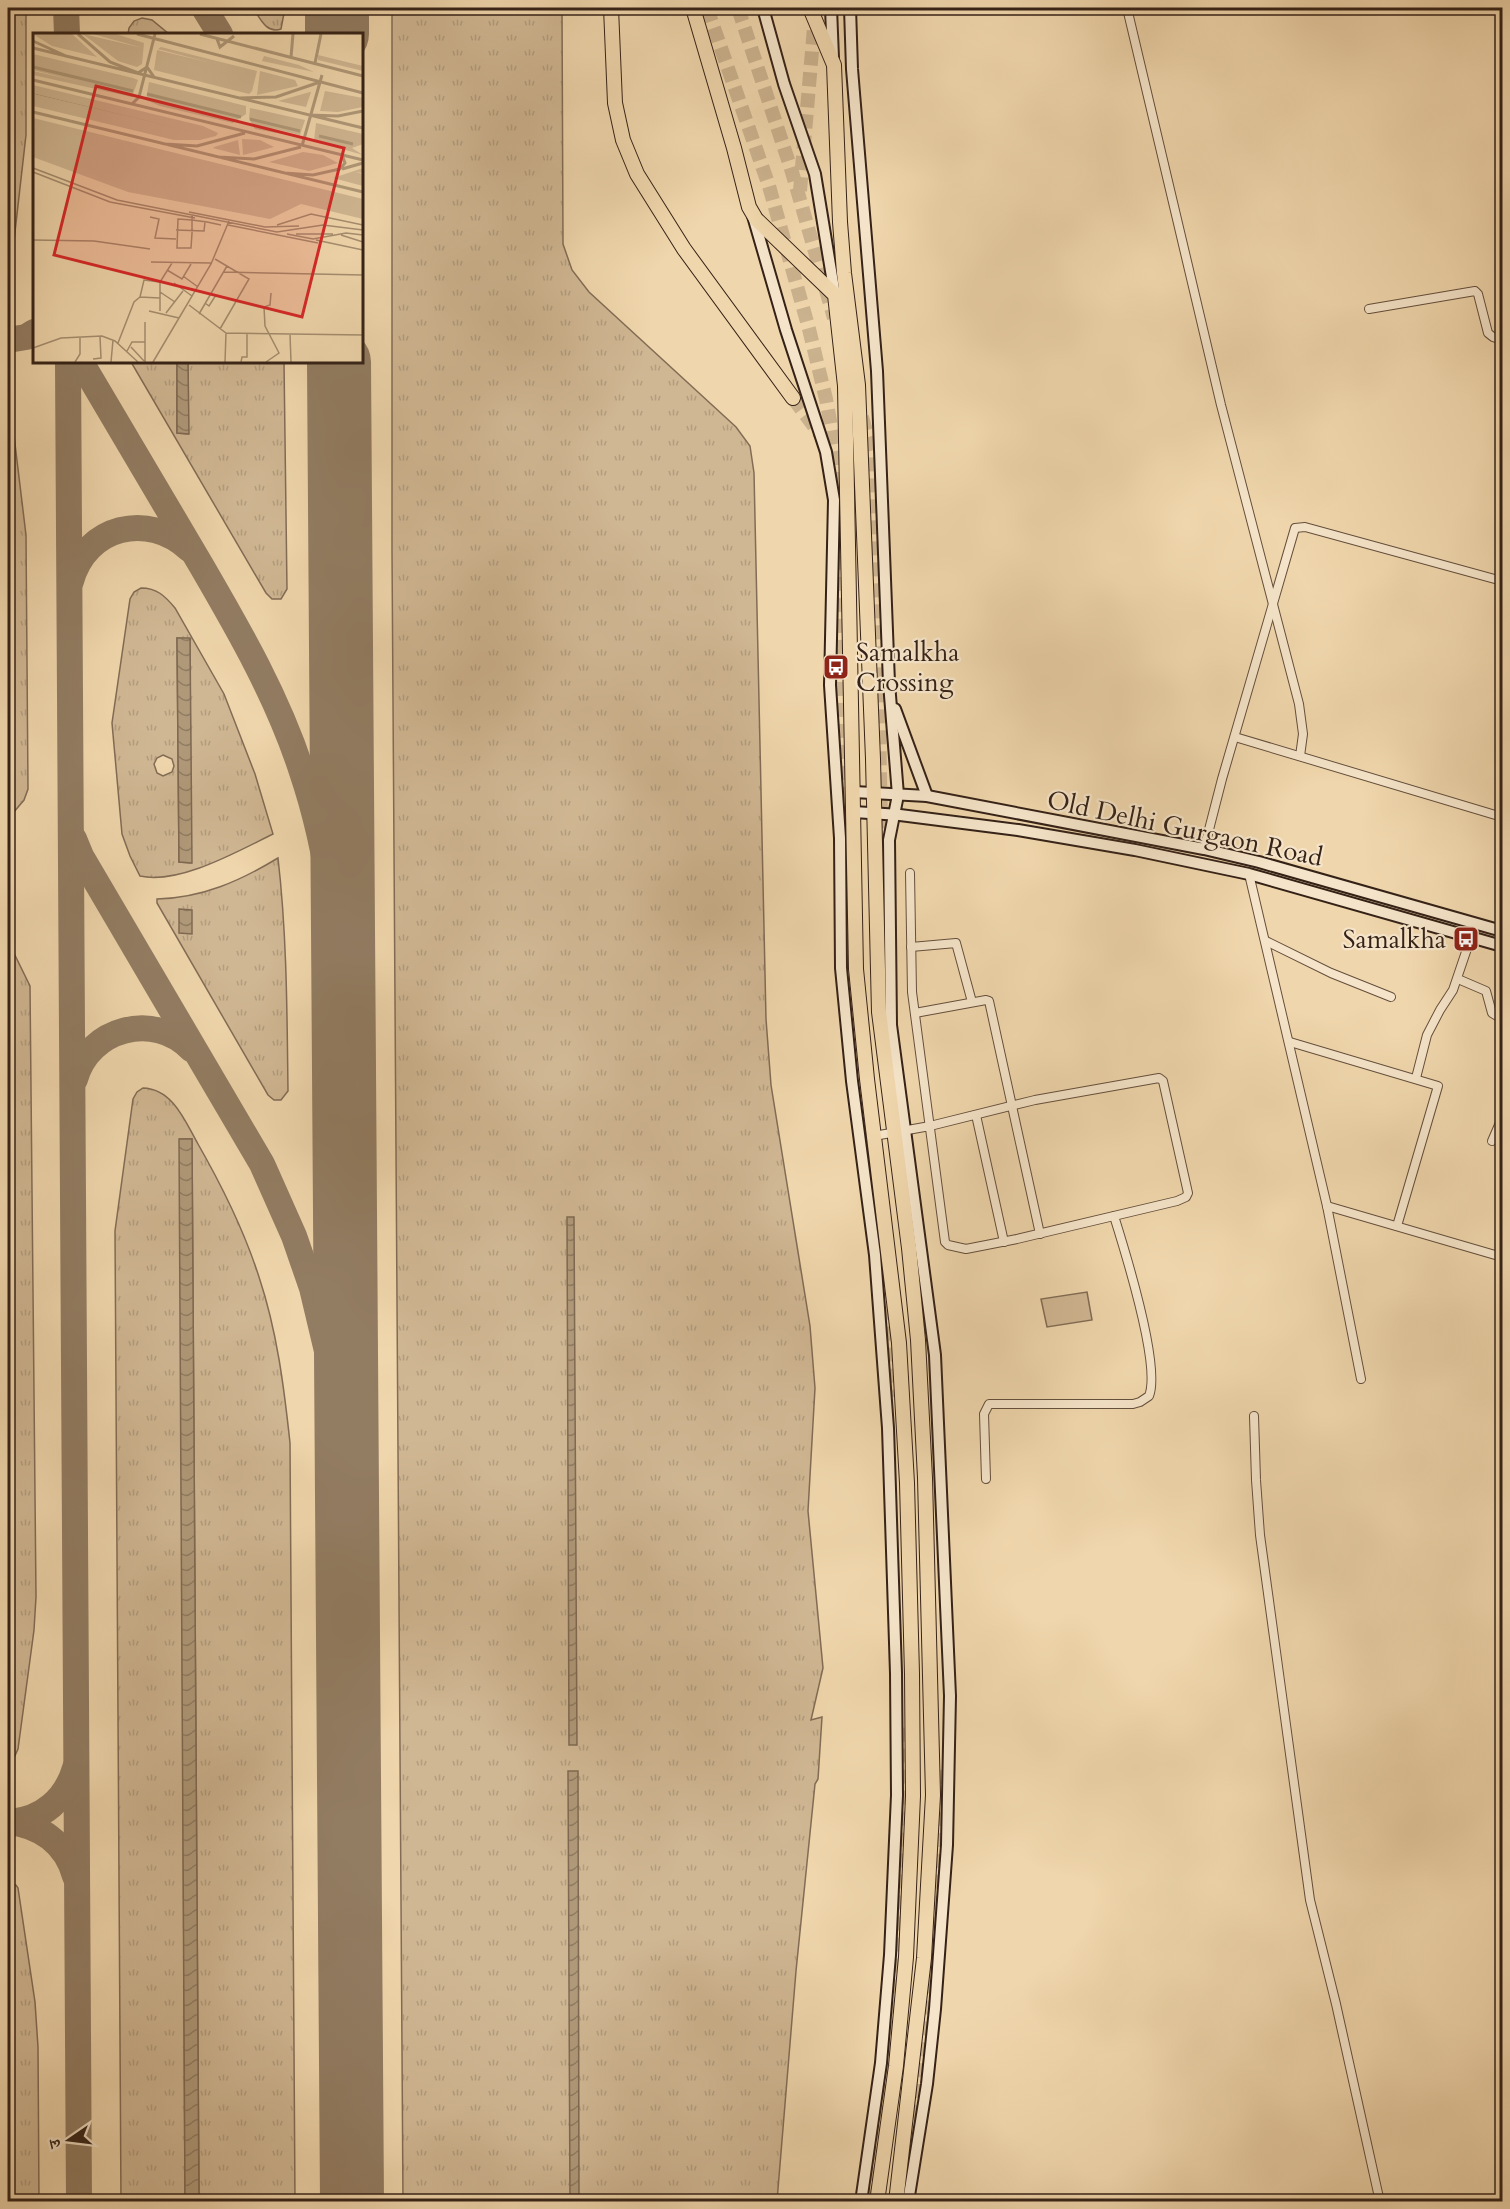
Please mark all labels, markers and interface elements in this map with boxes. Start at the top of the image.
inset map [33,33,363,363]
place label: Samalkha Crossing [856,635,960,700]
bus stop icon: Samalkha Crossing [821,652,851,682]
street label: Old Delhi Gurgaon Road [1044,782,1326,875]
place label: Samalkha [1342,922,1446,957]
bus stop icon: Samalkha [1451,924,1481,954]
north arrow [39,2110,99,2170]
text: उ [43,2135,67,2151]

